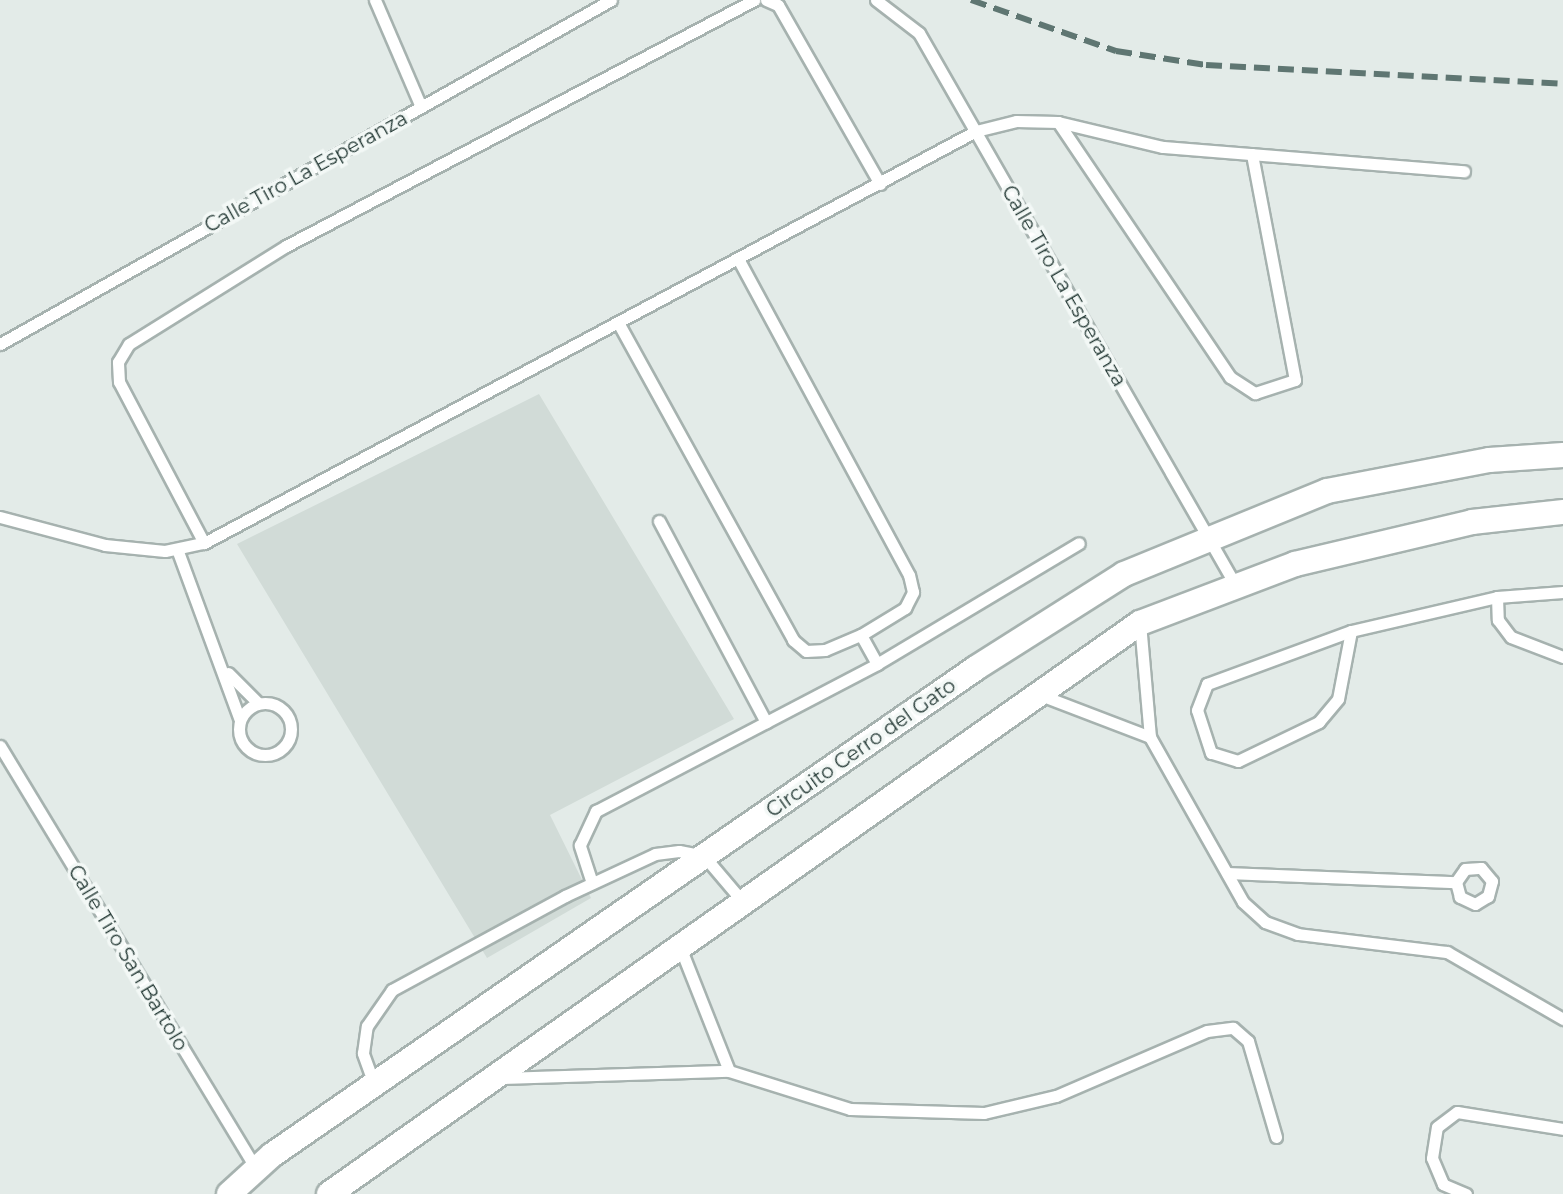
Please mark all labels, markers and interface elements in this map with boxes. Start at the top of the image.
street label: Calle Tiro La Esperanza [200,106,412,238]
street label: Calle Tiro La Esperanza [997,181,1131,391]
street label: Circuito Cerro del Gato [762,673,960,823]
street label: Calle Tiro San Bartolo [63,861,193,1055]

